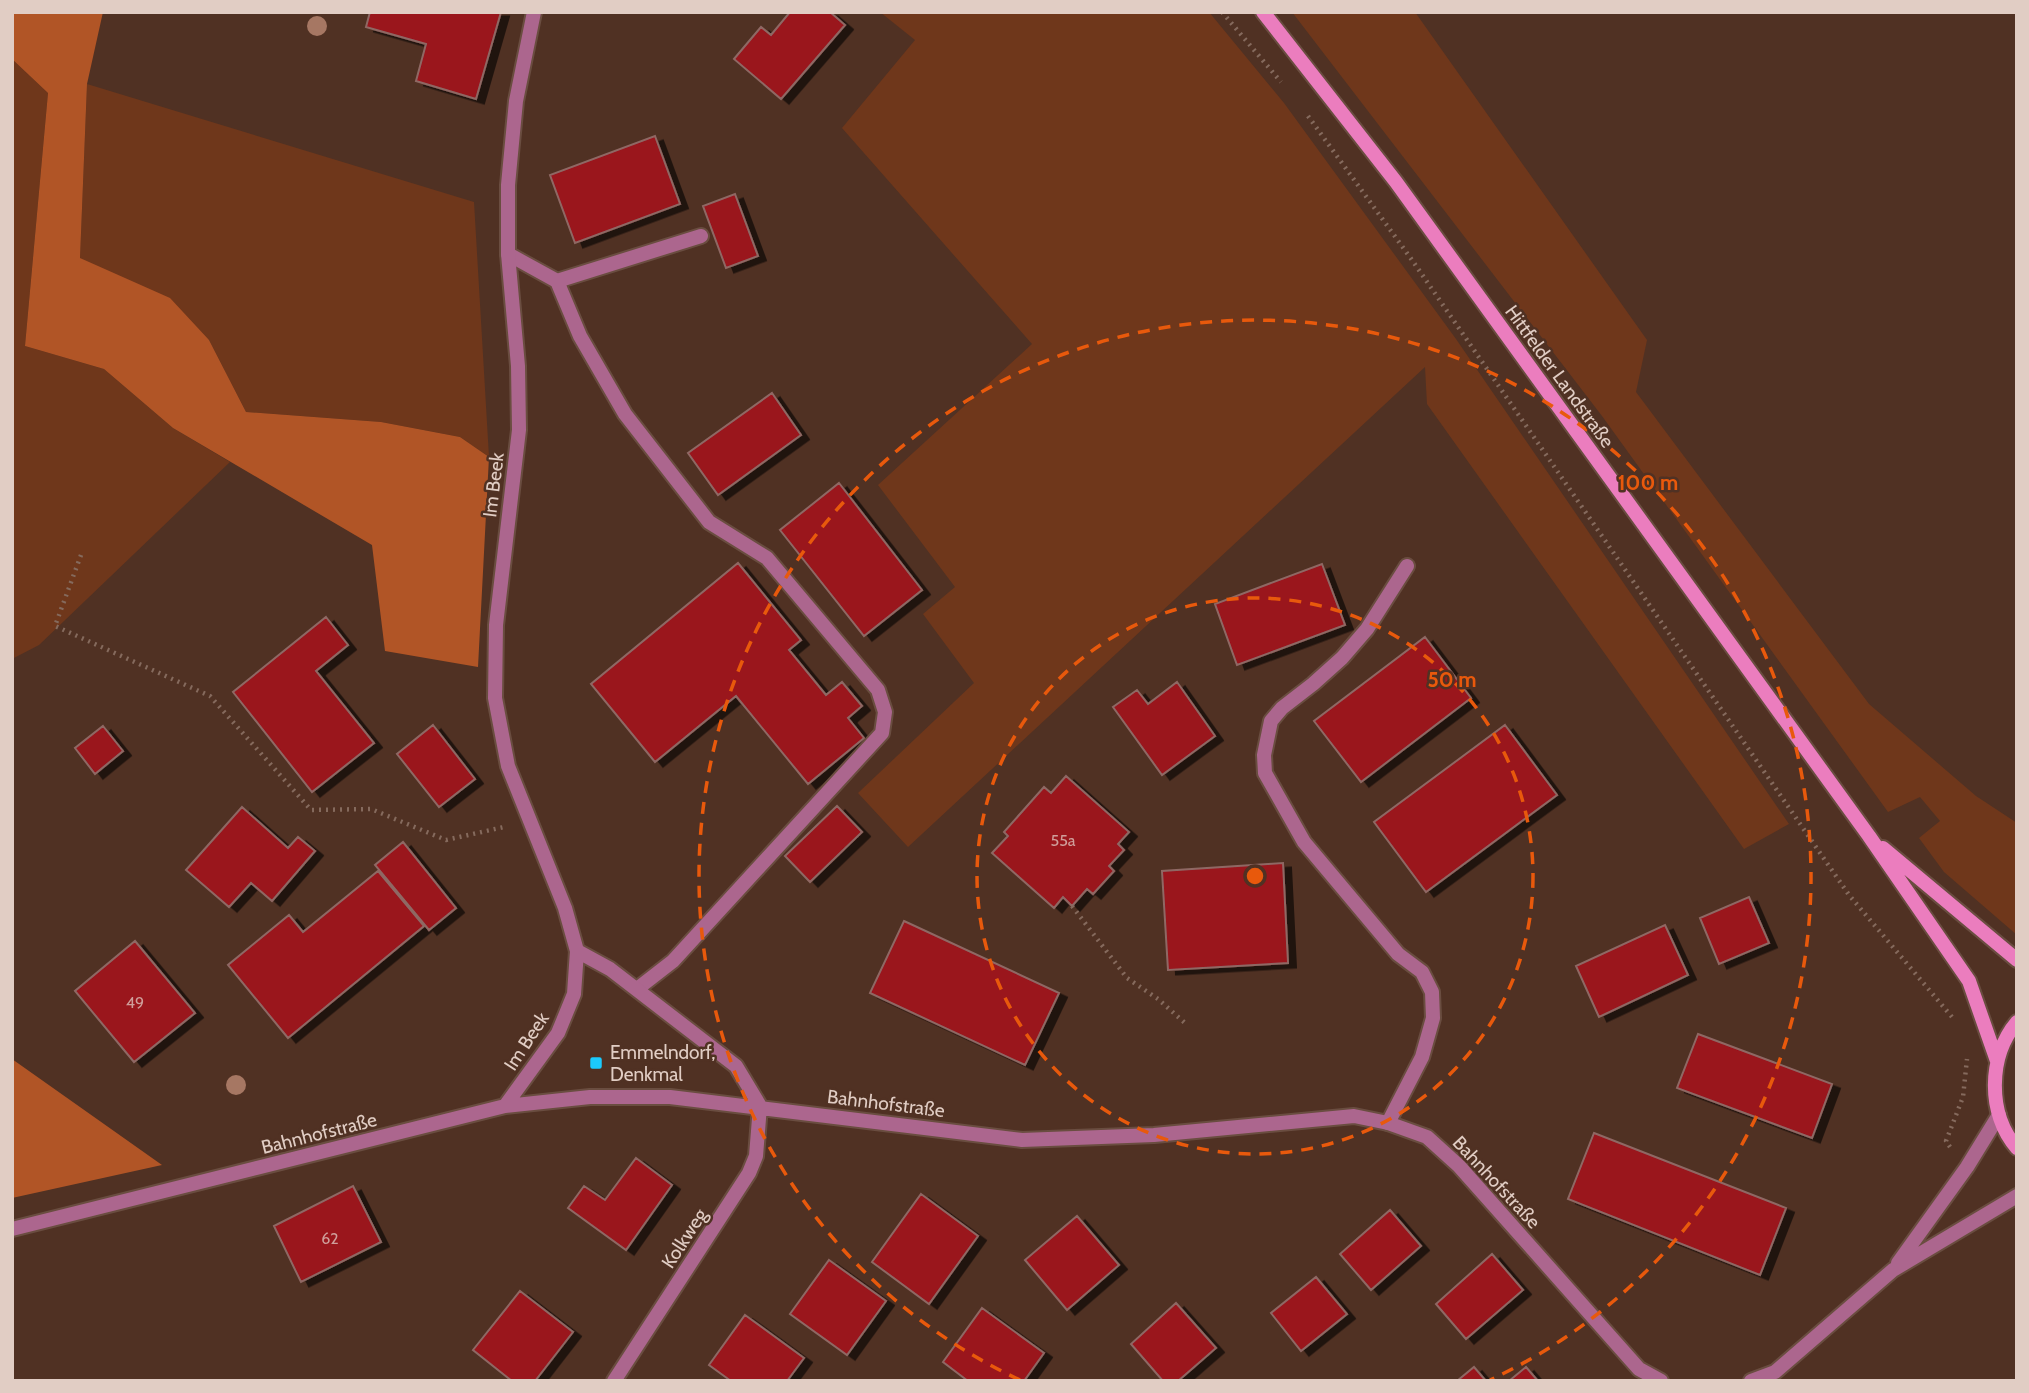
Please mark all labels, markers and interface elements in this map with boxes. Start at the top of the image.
street label: Hittfelder Landstraße [1500,301,1619,452]
street label: Im Beek [478,451,509,519]
text: 100 m [1618,470,1678,495]
text: 50 m [1427,667,1477,692]
house number: 55a [1051,831,1076,850]
centre of rings [1243,864,1267,888]
house number: 49 [126,993,144,1012]
street label: Im Beek [499,1007,554,1075]
place label: Emmelndorf, Denkmal [610,1041,715,1086]
marker: Emmelndorf, Denkmal [588,1055,604,1071]
street label: Bahnhofstraße [826,1085,946,1122]
street label: Bahnhofstraße [259,1108,379,1159]
street label: Bahnhofstraße [1448,1131,1546,1234]
street label: Kolkweg [657,1204,712,1272]
house number: 62 [321,1229,339,1248]

